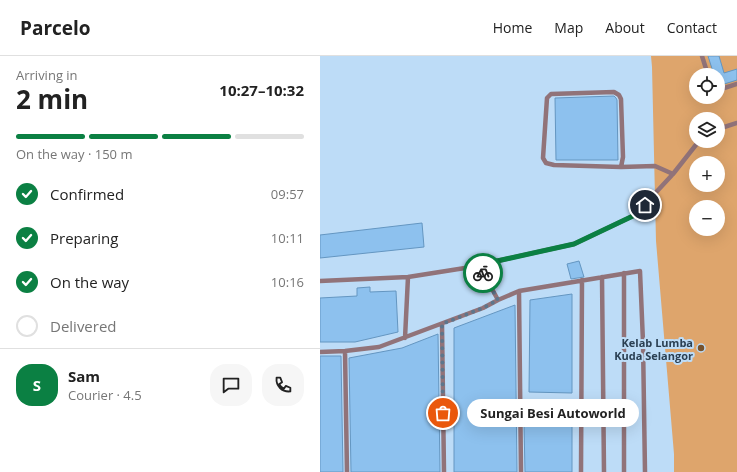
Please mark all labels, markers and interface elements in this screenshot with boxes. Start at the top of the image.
text: Parcelo [20,15,91,41]
text: Home [493,18,532,37]
text: Map [554,18,583,37]
text: About [605,18,645,37]
text: Contact [667,18,717,37]
text: Arriving in [16,66,78,84]
map controls [689,68,725,236]
button: locate [689,68,725,104]
text: 10:27–10:32 [219,80,304,100]
text: 2 min [16,81,88,117]
button: layers [689,112,725,148]
text: On the way · 150 m [16,145,132,163]
button: + [689,156,725,192]
icon: check [16,183,38,205]
text: Confirmed [50,184,124,204]
text: 09:57 [271,185,304,203]
pin [628,188,662,222]
icon: home [634,194,656,216]
button: − [689,200,725,236]
icon: check [16,227,38,249]
text: Preparing [50,228,118,248]
text: 10:11 [271,229,304,247]
courier [463,253,503,293]
icon: bike [472,262,494,284]
icon: check [16,271,38,293]
text: On the way [50,272,129,292]
text: 10:16 [271,273,304,291]
text: Delivered [50,316,117,336]
place label: Kelab Lumba Kuda Selangor [614,335,693,363]
marker: Kelab Lumba Kuda Selangor [696,343,706,353]
button: chat [210,364,252,406]
button: phone [262,364,304,406]
text: Sam [68,366,100,386]
text: S [33,375,41,395]
text: Courier · 4.5 [68,386,142,404]
pin [426,396,460,430]
callout: Sungai Besi Autoworld [467,399,639,427]
icon: bag [432,402,454,424]
text: Sungai Besi Autoworld [480,404,626,422]

